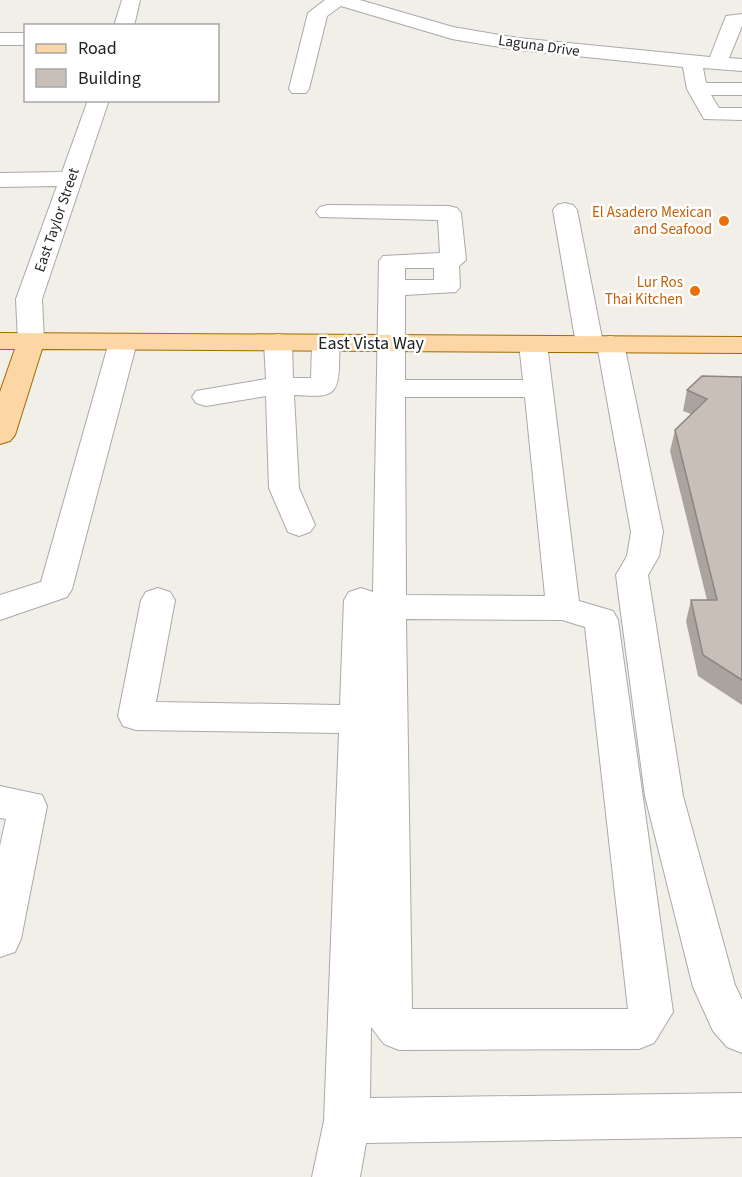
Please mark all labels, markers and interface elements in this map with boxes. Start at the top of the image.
legend [24,24,219,102]
street label: Laguna Drive [497,30,581,62]
text: Road [78,36,117,61]
text: Building [78,66,141,91]
street label: East Taylor Street [29,165,85,275]
place label: El Asadero Mexican and Seafood [592,202,712,240]
marker: El Asadero Mexican and Seafood [717,214,731,228]
place label: Lur Ros Thai Kitchen [605,272,683,310]
marker: Lur Ros Thai Kitchen [688,284,702,298]
street label: East Vista Way [318,331,425,356]

